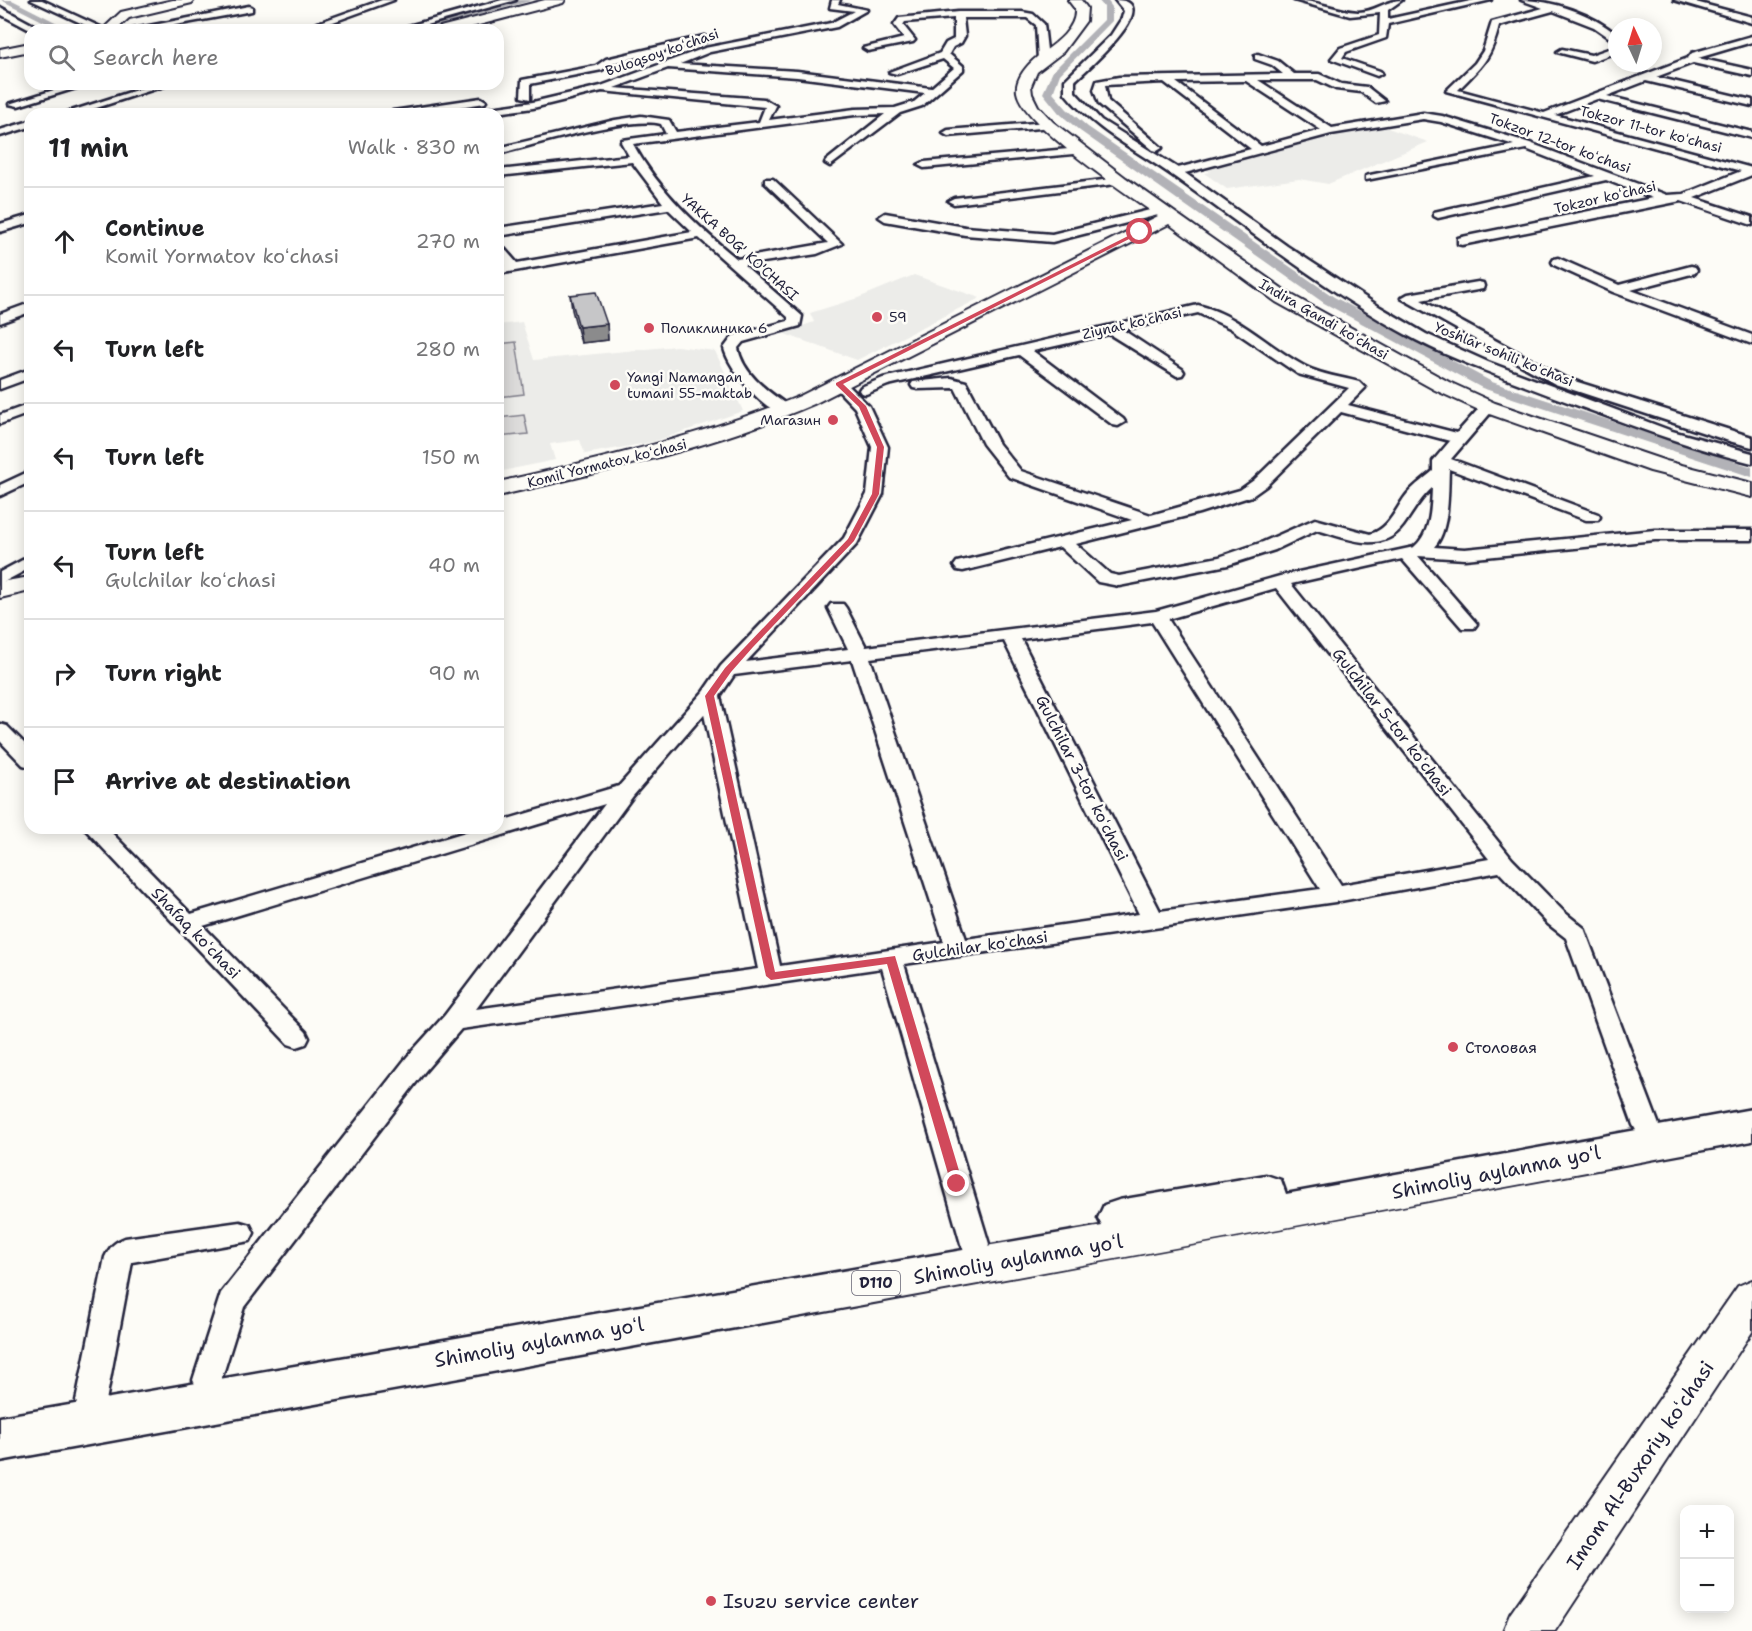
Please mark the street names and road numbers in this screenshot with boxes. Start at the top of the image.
street label: Buloqsoy koʻchasi [603,24,721,80]
street label: Tokzor 11-tor koʻchasi [1578,101,1724,157]
street label: Tokzor 12-tor koʻchasi [1487,109,1633,177]
street label: Tokzor koʻchasi [1552,176,1658,218]
street label: YAKKA BOG' KO'CHASI [678,190,803,305]
street label: Indira Gandi koʻchasi [1256,275,1392,363]
street label: Ziynat koʻchasi [1080,303,1184,343]
street label: Yoshlar sohili koʻchasi [1432,318,1576,390]
street label: Komil Yormatov koʻchasi [525,434,689,492]
street label: Gulchilar 5-tor koʻchasi [1328,644,1456,800]
street label: Gulchilar 3-tor koʻchasi [1031,691,1133,865]
street label: Shafaq koʻchasi [147,883,245,983]
street label: Gulchilar koʻchasi [911,926,1049,966]
street label: Shimoliy aylanma yoʻl [1389,1139,1603,1205]
street label: Shimoliy aylanma yoʻl [911,1228,1125,1290]
road number: D110 [852,1271,900,1295]
street label: Shimoliy aylanma yoʻl [432,1311,646,1373]
street label: Imom Al-Buxoriy koʻchasi [1560,1356,1720,1574]

